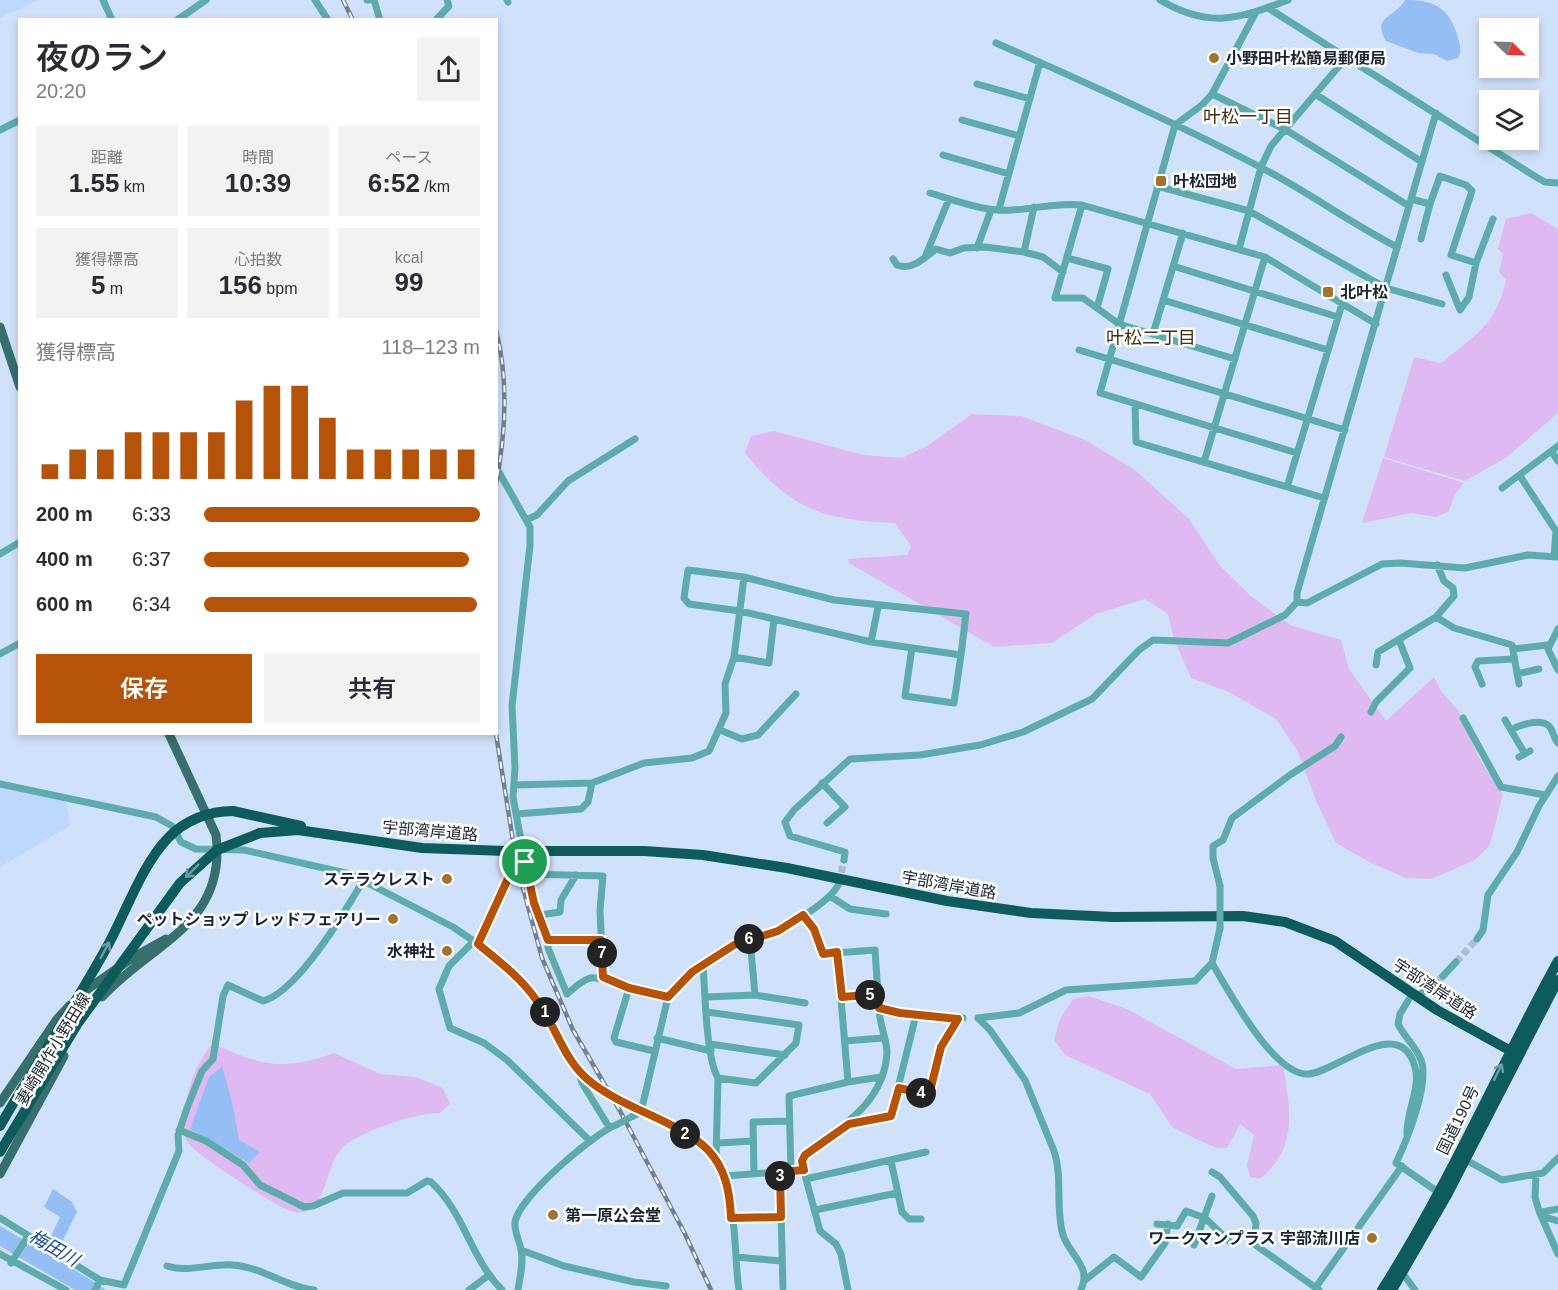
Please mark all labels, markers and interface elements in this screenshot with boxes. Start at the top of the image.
north arrow [1479,18,1539,78]
map controls [1479,18,1539,150]
button: share [417,38,480,101]
text: 夜のラン [36,39,168,76]
place label: 小野田叶松簡易郵便局 [1226,50,1386,67]
marker: 小野田叶松簡易郵便局 [1207,51,1221,65]
text: 20:20 [36,80,86,102]
button: layers [1479,90,1539,150]
district label: 叶松一丁目 [1203,107,1293,127]
text: 距離 [91,149,123,166]
text: 時間 [242,149,274,166]
text: ペース [385,149,433,166]
text: 1.55 [69,168,119,198]
text: 10:39 [225,168,291,198]
text: 6:52 [368,168,420,198]
place label: 叶松団地 [1173,173,1237,190]
marker: 叶松団地 [1154,174,1168,188]
text: km [119,178,145,195]
text: /km [420,178,450,195]
text: kcal [395,249,423,266]
text: 獲得標高 [75,251,139,268]
text: 心拍数 [234,251,282,268]
text: 99 [395,267,423,297]
text: 5 [91,270,105,300]
text: 156 [219,270,262,300]
text: m [105,280,123,297]
text: bpm [262,280,297,297]
place label: 北叶松 [1340,284,1388,301]
marker: 北叶松 [1321,285,1335,299]
district label: 叶松二丁目 [1106,328,1196,348]
text: 118–123 m [381,336,480,358]
text: 獲得標高 [36,341,116,363]
text: 200 m [36,503,93,525]
text: 6:33 [132,503,171,525]
text: 400 m [36,548,93,570]
text: 6:37 [132,548,171,570]
text: 600 m [36,593,93,615]
text: 6:34 [132,593,171,615]
button: 保存 [36,654,252,723]
button: 共有 [264,654,480,723]
street label: 宇部湾岸道路 [381,818,479,844]
pin [499,836,550,887]
icon: arrive [508,845,541,878]
one-way arrow [185,863,200,878]
street label: 宇部湾岸道路 [900,868,998,902]
place label: ステラクレスト [323,871,435,888]
marker: ステラクレスト [440,872,454,886]
place label: ペットショップ レッドフェアリー [137,911,381,928]
marker: ペットショップ レッドフェアリー [386,912,400,926]
pin: 6 [734,924,764,954]
text: 6 [745,930,753,947]
pin: 7 [587,938,617,968]
one-way arrow [100,941,111,959]
place label: 水神社 [387,942,435,960]
marker: 水神社 [440,944,454,958]
text: 7 [598,944,606,961]
street label: 宇部湾岸道路 [1390,956,1480,1022]
pin: 5 [855,980,885,1010]
text: 5 [866,986,874,1003]
street label: 妻崎開作小野田線 [13,990,93,1108]
pin: 1 [530,997,560,1027]
text: 1 [541,1003,549,1020]
one-way arrow [1493,1063,1505,1081]
pin: 4 [906,1078,936,1108]
street label: 国道190号 [1434,1083,1482,1157]
text: 4 [917,1084,925,1101]
pin: 2 [670,1119,700,1149]
text: 2 [681,1125,689,1142]
pin: 3 [765,1161,795,1191]
text: 3 [776,1167,784,1184]
place label: 第一原公会堂 [565,1207,661,1224]
marker: 第一原公会堂 [546,1208,560,1222]
water label: 梅田川 [26,1226,84,1271]
place label: ワークマンプラス 宇部流川店 [1148,1230,1360,1247]
marker: ワークマンプラス 宇部流川店 [1365,1231,1379,1245]

